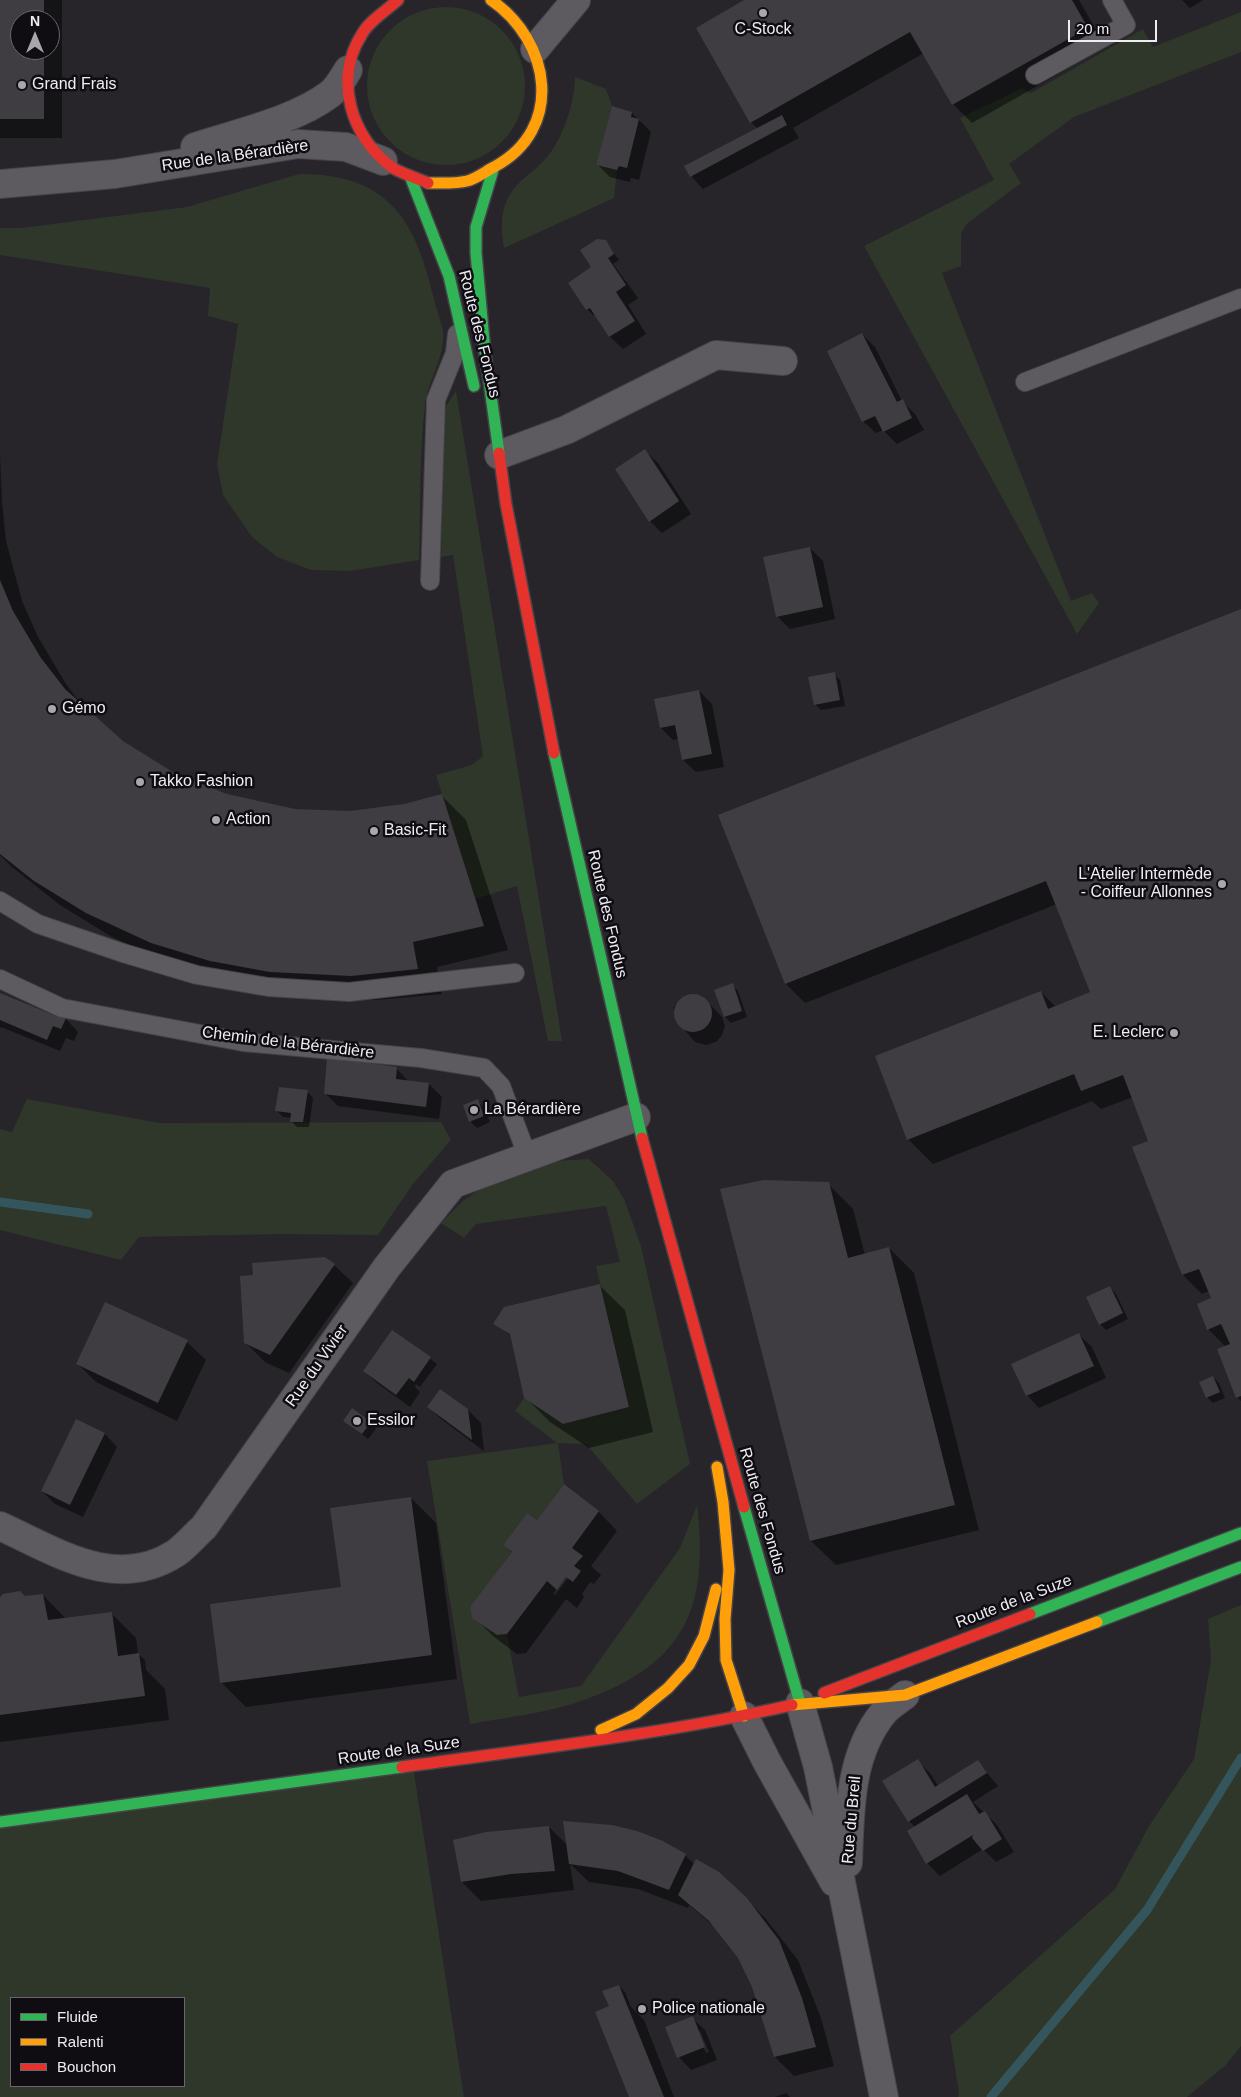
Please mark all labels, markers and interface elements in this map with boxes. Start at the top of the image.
marker: C-Stock [757,7,769,19]
north arrow [10,10,60,60]
scale bar [1071,10,1160,42]
text: N [30,13,40,29]
place label: C-Stock [735,20,791,40]
text: 20 m [1076,20,1109,37]
place label: Grand Frais [32,75,116,95]
marker: Grand Frais [16,79,28,91]
street label: Rue de la Bérardière [161,136,309,176]
street label: Route des Fondus [454,268,504,400]
place label: Gémo [62,699,106,719]
marker: Gémo [46,703,58,715]
place label: Takko Fashion [150,772,253,792]
marker: Takko Fashion [134,776,146,788]
place label: Action [226,810,270,830]
marker: Action [210,814,222,826]
place label: Basic-Fit [384,821,446,841]
marker: Basic-Fit [368,825,380,837]
street label: Route des Fondus [583,848,631,980]
place label: L'Atelier Intermède - Coiffeur Allonnes [1078,865,1212,903]
marker: L'Atelier Intermède - Coiffeur Allonnes [1216,878,1228,890]
street label: Chemin de la Bérardière [201,1023,375,1063]
place label: E. Leclerc [1093,1023,1164,1043]
marker: E. Leclerc [1168,1027,1180,1039]
place label: La Bérardière [484,1100,581,1120]
marker: La Bérardière [468,1104,480,1116]
street label: Rue du Vivier [282,1321,352,1411]
place label: Essilor [367,1411,415,1431]
marker: Essilor [351,1415,363,1427]
street label: Route des Fondus [735,1446,789,1576]
street label: Route de la Suze [953,1571,1075,1633]
street label: Route de la Suze [337,1733,461,1769]
street label: Rue du Breil [839,1775,865,1865]
legend [10,1997,185,2087]
place label: Police nationale [652,1999,765,2019]
marker: Police nationale [636,2003,648,2015]
text: Fluide [57,2008,98,2025]
text: Ralenti [57,2033,104,2050]
text: Bouchon [57,2058,116,2075]

